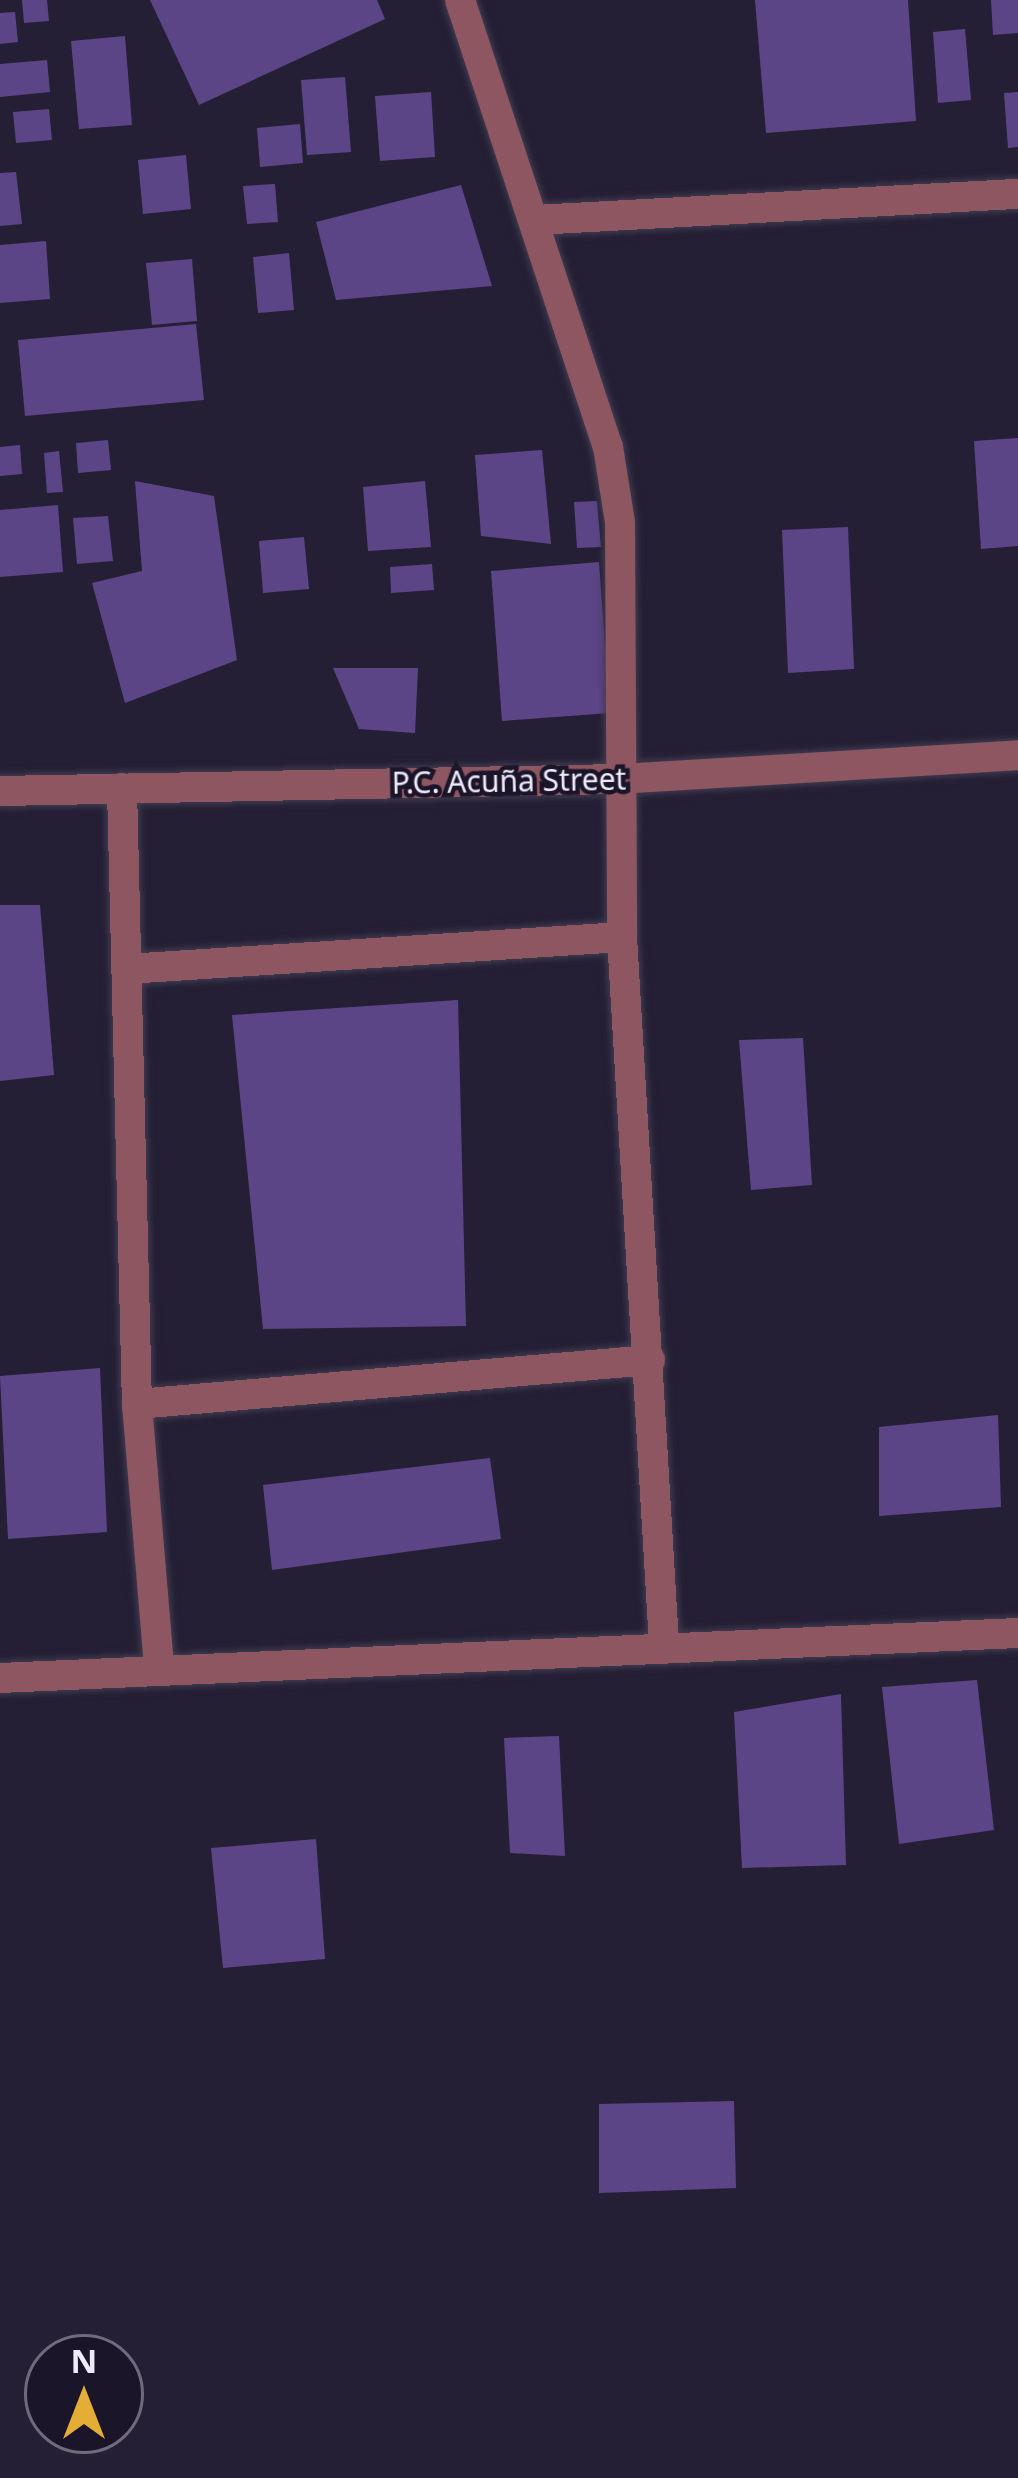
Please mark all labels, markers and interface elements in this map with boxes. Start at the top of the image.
street label: P.C. Acuña Street [391,761,627,801]
north arrow [24,2334,144,2454]
text: N [71,2338,97,2383]

